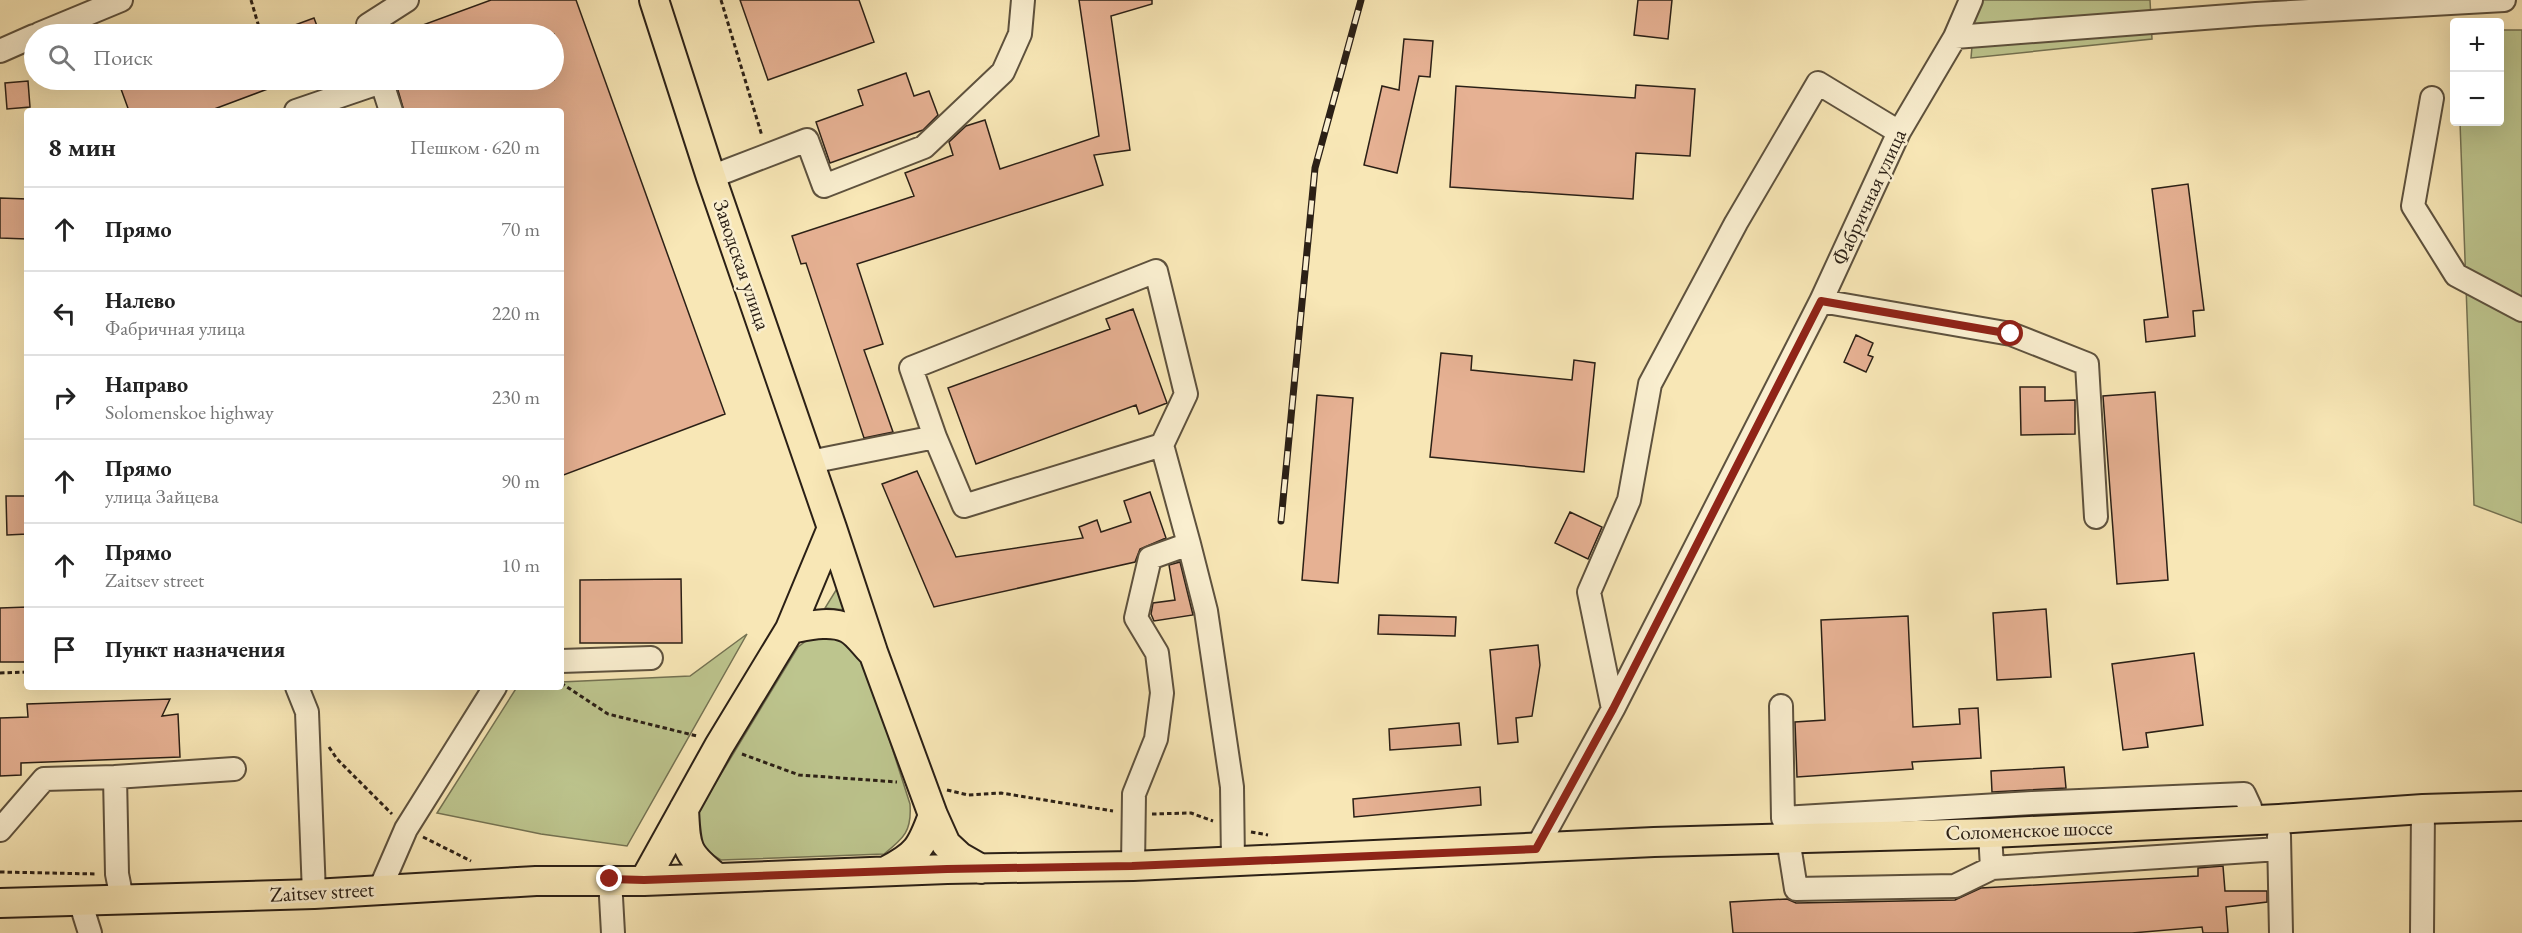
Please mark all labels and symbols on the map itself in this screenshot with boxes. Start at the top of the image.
street label: Фабричная улица [1825,124,1912,269]
street label: Заводская улица [708,196,778,334]
route start [1997,320,2023,346]
street label: Соломенское шоссе [1945,813,2113,846]
route end [596,865,622,891]
street label: Zaitsev street [269,875,375,908]

